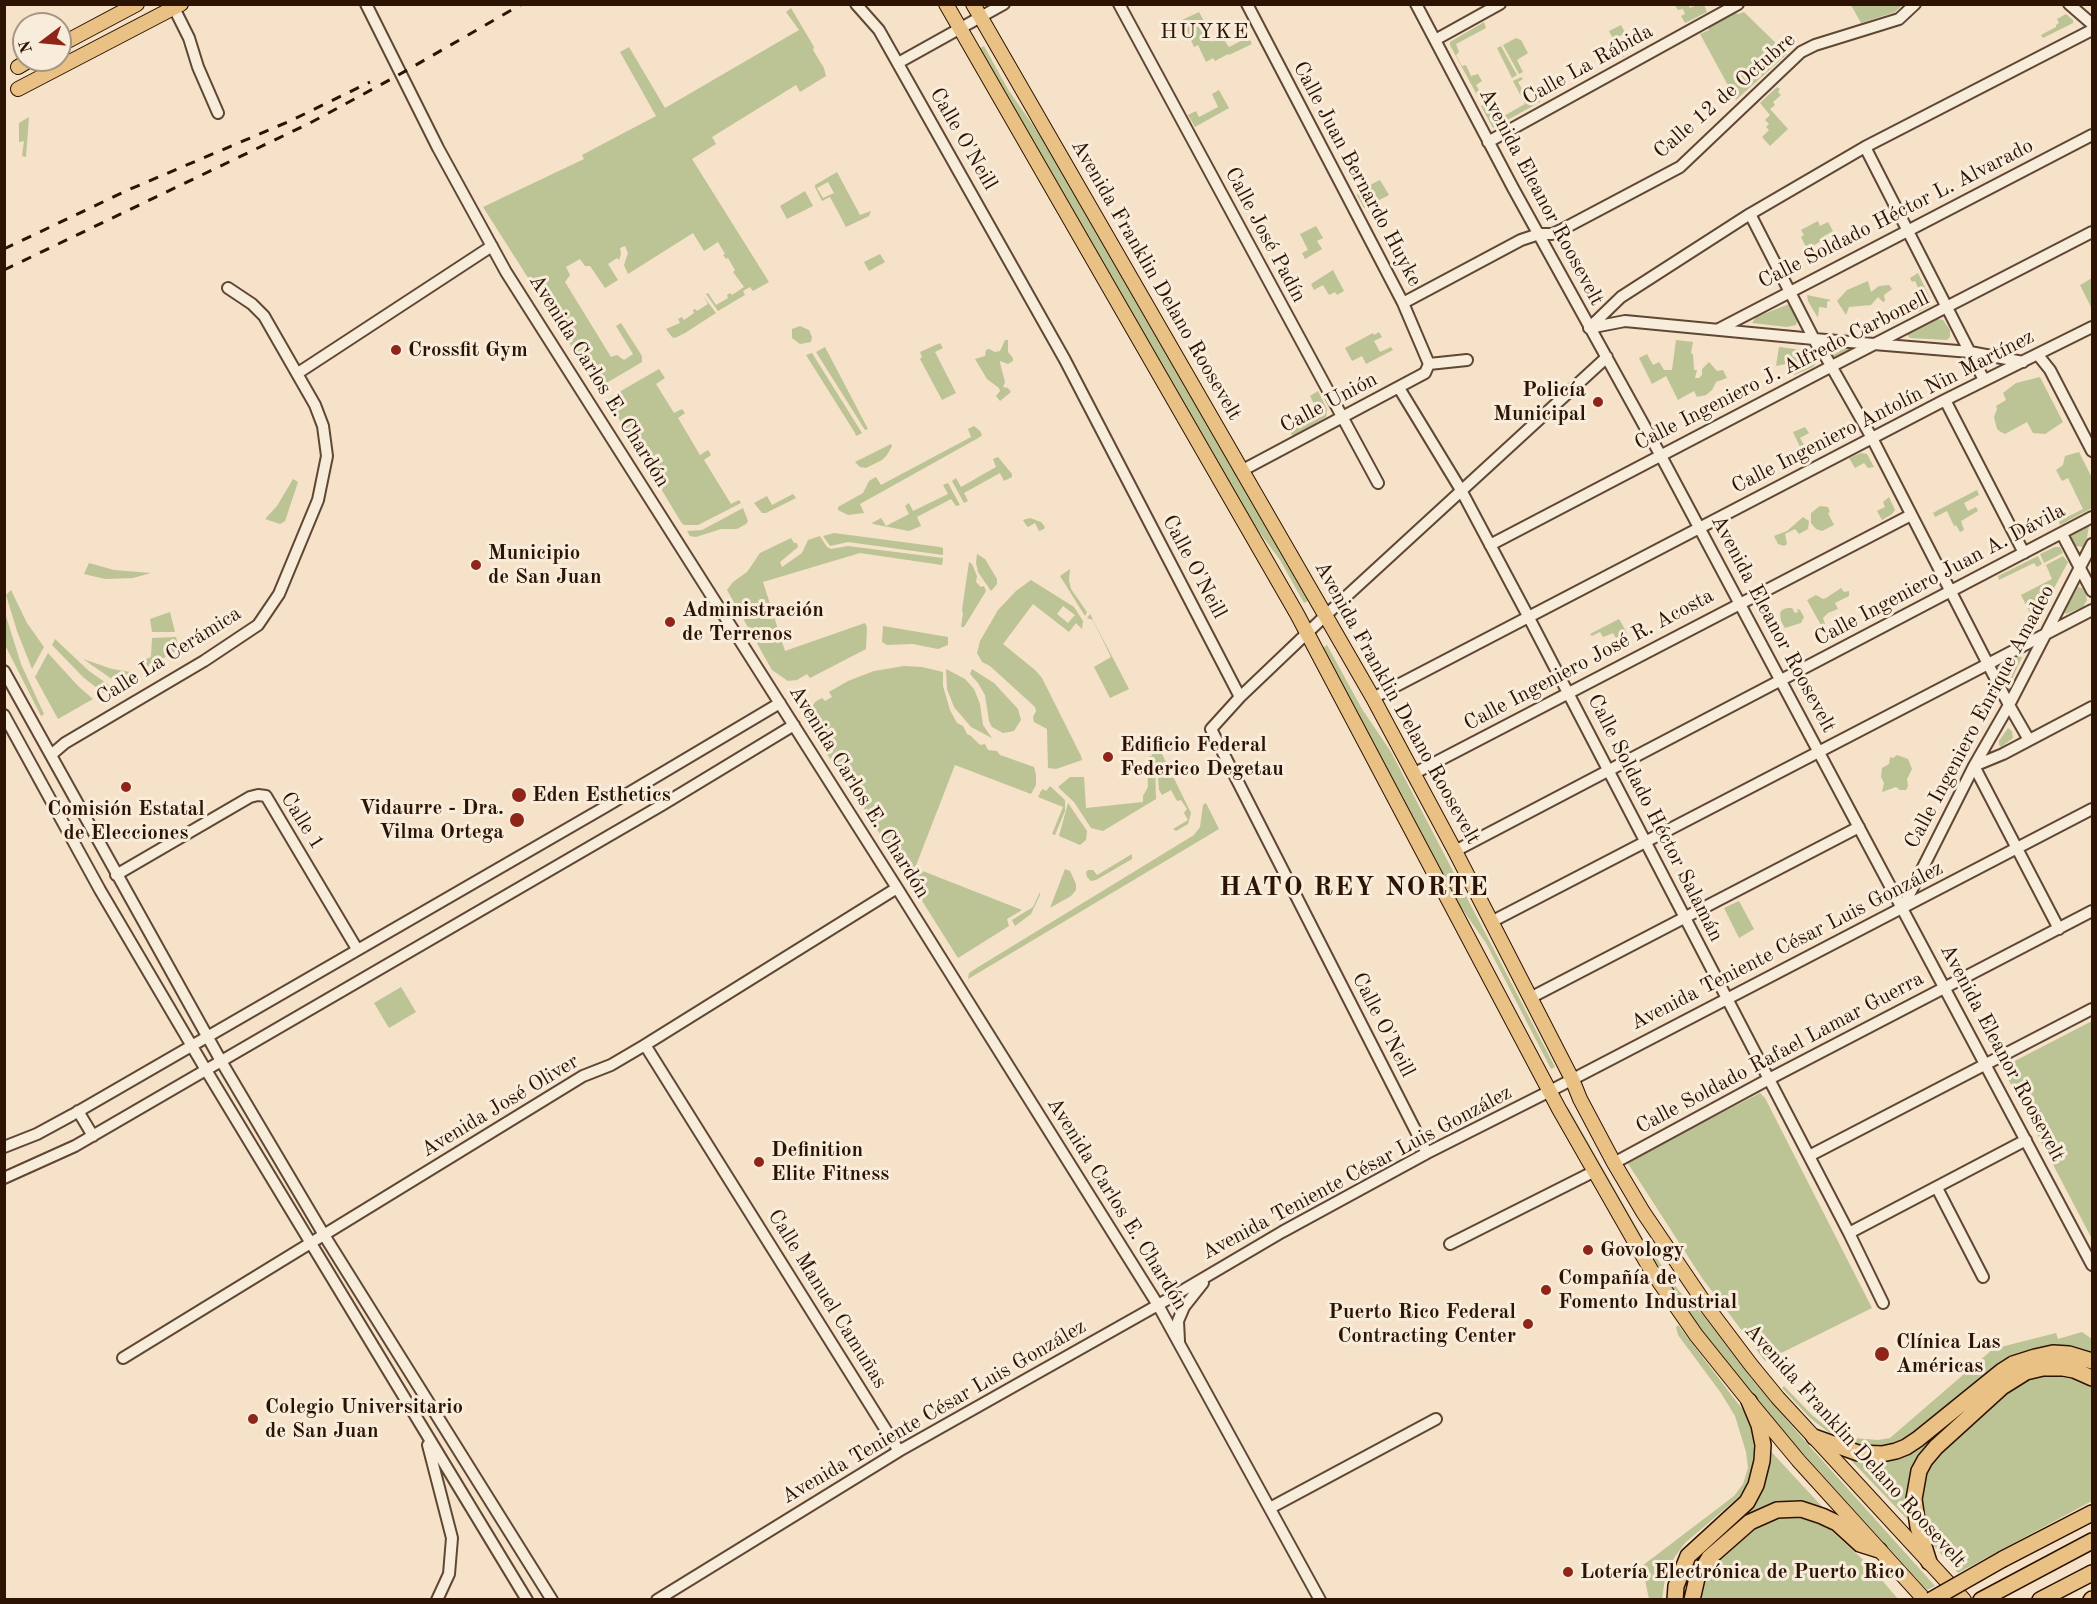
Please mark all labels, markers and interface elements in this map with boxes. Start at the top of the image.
north arrow [12,12,72,72]
district label: HUYKE [1160,19,1250,45]
street label: Calle La Rábida [1519,19,1657,111]
street label: Calle 12 de Octubre [1649,28,1801,164]
text: N [17,38,36,55]
street label: Calle Juan Bernardo Huyke [1287,57,1427,291]
street label: Calle O'Neill [924,83,1002,195]
street label: Avenida Eleanor Roosevelt [1473,84,1609,310]
street label: Calle Soldado Héctor L. Alvarado [1754,133,2038,295]
street label: Avenida Franklin Delano Roosevelt [1065,135,1247,425]
street label: Calle José Padín [1219,163,1311,307]
street label: Avenida Carlos E. Chardón [523,270,675,492]
street label: Calle Ingeniero J. Alfredo Carbonell [1630,285,1934,457]
street label: Calle Ingeniero Antolín Nin Martínez [1728,324,2038,500]
place label: Crossfit Gym [408,337,528,363]
marker: Crossfit Gym [389,343,403,357]
street label: Calle Unión [1276,367,1382,439]
place label: Policía Municipal [1493,377,1586,427]
marker: Policía Municipal [1591,395,1605,409]
street label: Calle Ingeniero Juan A. Dávila [1810,498,2070,652]
street label: Calle O'Neill [1156,511,1232,623]
street label: Avenida Eleanor Roosevelt [1705,511,1841,737]
place label: Municipio de San Juan [488,540,602,590]
street label: Avenida Franklin Delano Roosevelt [1308,557,1486,849]
marker: Municipio de San Juan [469,558,483,572]
street label: Calle Ingeniero Enrique Amadeo [1900,581,2060,853]
street label: Calle Ingeniero José R. Acosta [1460,583,1718,737]
place label: Administración de Terrenos [682,597,824,647]
street label: Calle La Cerámica [92,601,246,711]
marker: Administración de Terrenos [663,615,677,629]
street label: Avenida Carlos E. Chardón [783,681,935,903]
street label: Calle Soldado Héctor Salamán [1581,690,1729,946]
place label: Edificio Federal Federico Degetau [1120,732,1284,782]
marker: Edificio Federal Federico Degetau [1101,750,1115,764]
marker: Comisión Estatal de Elecciones [119,780,133,794]
place label: Eden Esthetics [532,782,671,808]
marker: Eden Esthetics [510,786,528,804]
street label: Calle 1 [274,787,330,855]
place label: Vidaurre - Dra. Vilma Ortega [360,795,504,845]
place label: Comisión Estatal de Elecciones [47,796,205,846]
marker: Vidaurre - Dra. Vilma Ortega [508,811,526,829]
street label: Avenida Teniente César Luis González [1626,856,1948,1036]
district label: HATO REY NORTE [1219,872,1489,904]
street label: Avenida Eleanor Roosevelt [1934,940,2070,1166]
street label: Calle Soldado Rafael Lamar Guerra [1632,966,1928,1140]
street label: Calle O'Neill [1346,969,1420,1081]
street label: Avenida José Oliver [417,1049,583,1163]
street label: Avenida Teniente César Luis González [1198,1080,1516,1266]
street label: Avenida Carlos E. Chardón [1041,1093,1193,1315]
place label: Definition Elite Fitness [771,1137,889,1187]
marker: Definition Elite Fitness [752,1155,766,1169]
street label: Calle Manuel Camuñas [762,1205,892,1393]
place label: Govology [1600,1237,1685,1263]
marker: Govology [1581,1243,1595,1257]
place label: Compañía de Fomento Industrial [1558,1265,1737,1315]
marker: Compañía de Fomento Industrial [1539,1283,1553,1297]
place label: Puerto Rico Federal Contracting Center [1328,1299,1516,1349]
street label: Avenida Teniente César Luis González [777,1314,1091,1510]
marker: Puerto Rico Federal Contracting Center [1521,1317,1535,1331]
street label: Avenida Franklin Delano Roosevelt [1739,1319,1971,1573]
place label: Clínica Las Américas [1896,1329,2001,1379]
marker: Clínica Las Américas [1873,1345,1891,1363]
place label: Colegio Universitario de San Juan [265,1394,463,1444]
marker: Colegio Universitario de San Juan [246,1412,260,1426]
place label: Lotería Electrónica de Puerto Rico [1580,1559,1905,1585]
marker: Lotería Electrónica de Puerto Rico [1561,1565,1575,1579]

